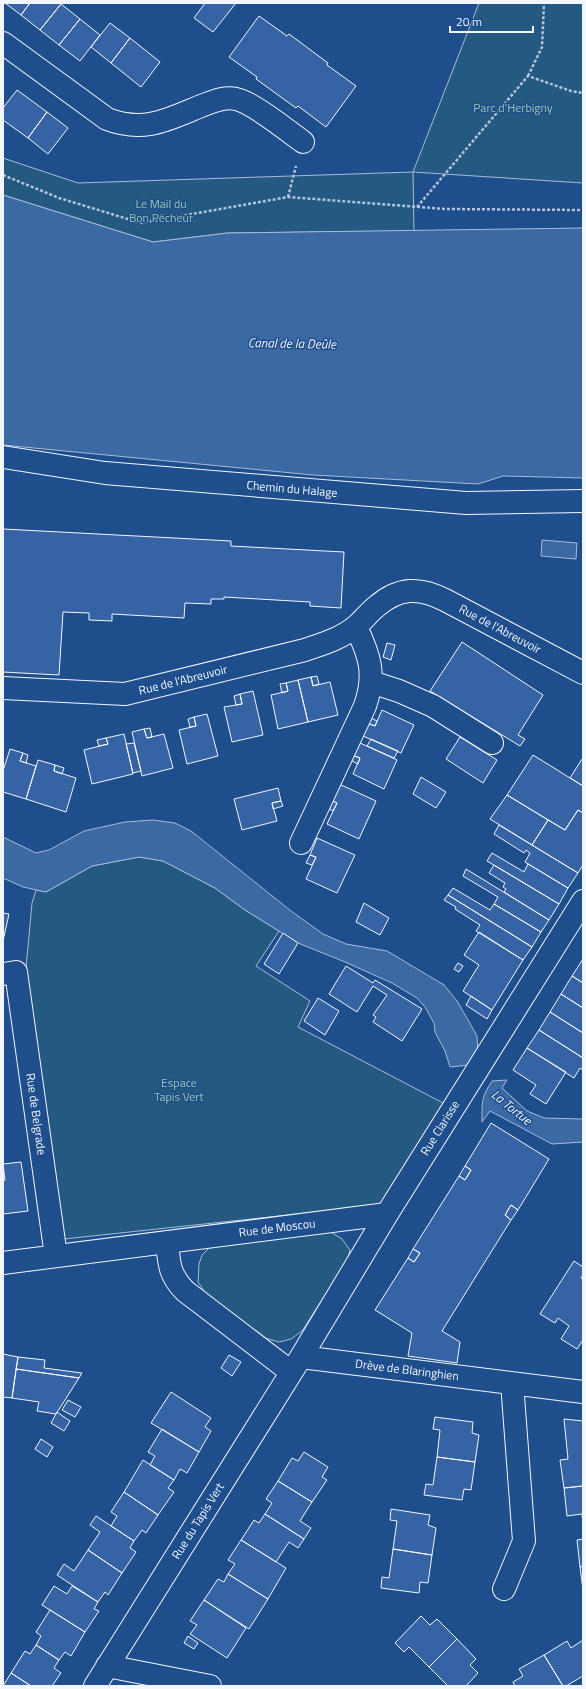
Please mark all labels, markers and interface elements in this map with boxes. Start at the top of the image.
scale bar [450,8,533,34]
text: 20 m [456,12,482,31]
park label: Parc d'Herbigny [473,98,553,117]
park label: Le Mail du Bon Pêcheur [129,194,193,227]
water label: Canal de la Deûle [248,332,337,354]
street label: Chemin du Halage [246,475,338,502]
street label: Rue de l'Abreuvoir [456,599,545,658]
street label: Rue de l'Abreuvoir [136,659,229,700]
street label: Rue de Belgrade [21,1072,52,1156]
park label: Espace Tapis Vert [154,1073,205,1106]
water label: La Tortue [487,1084,537,1130]
street label: Rue Clarisse [415,1097,464,1159]
street label: Rue de Moscou [237,1213,316,1242]
street label: Drève de Blaringhien [354,1354,460,1385]
street label: Rue du Tapis Vert [166,1478,229,1563]

